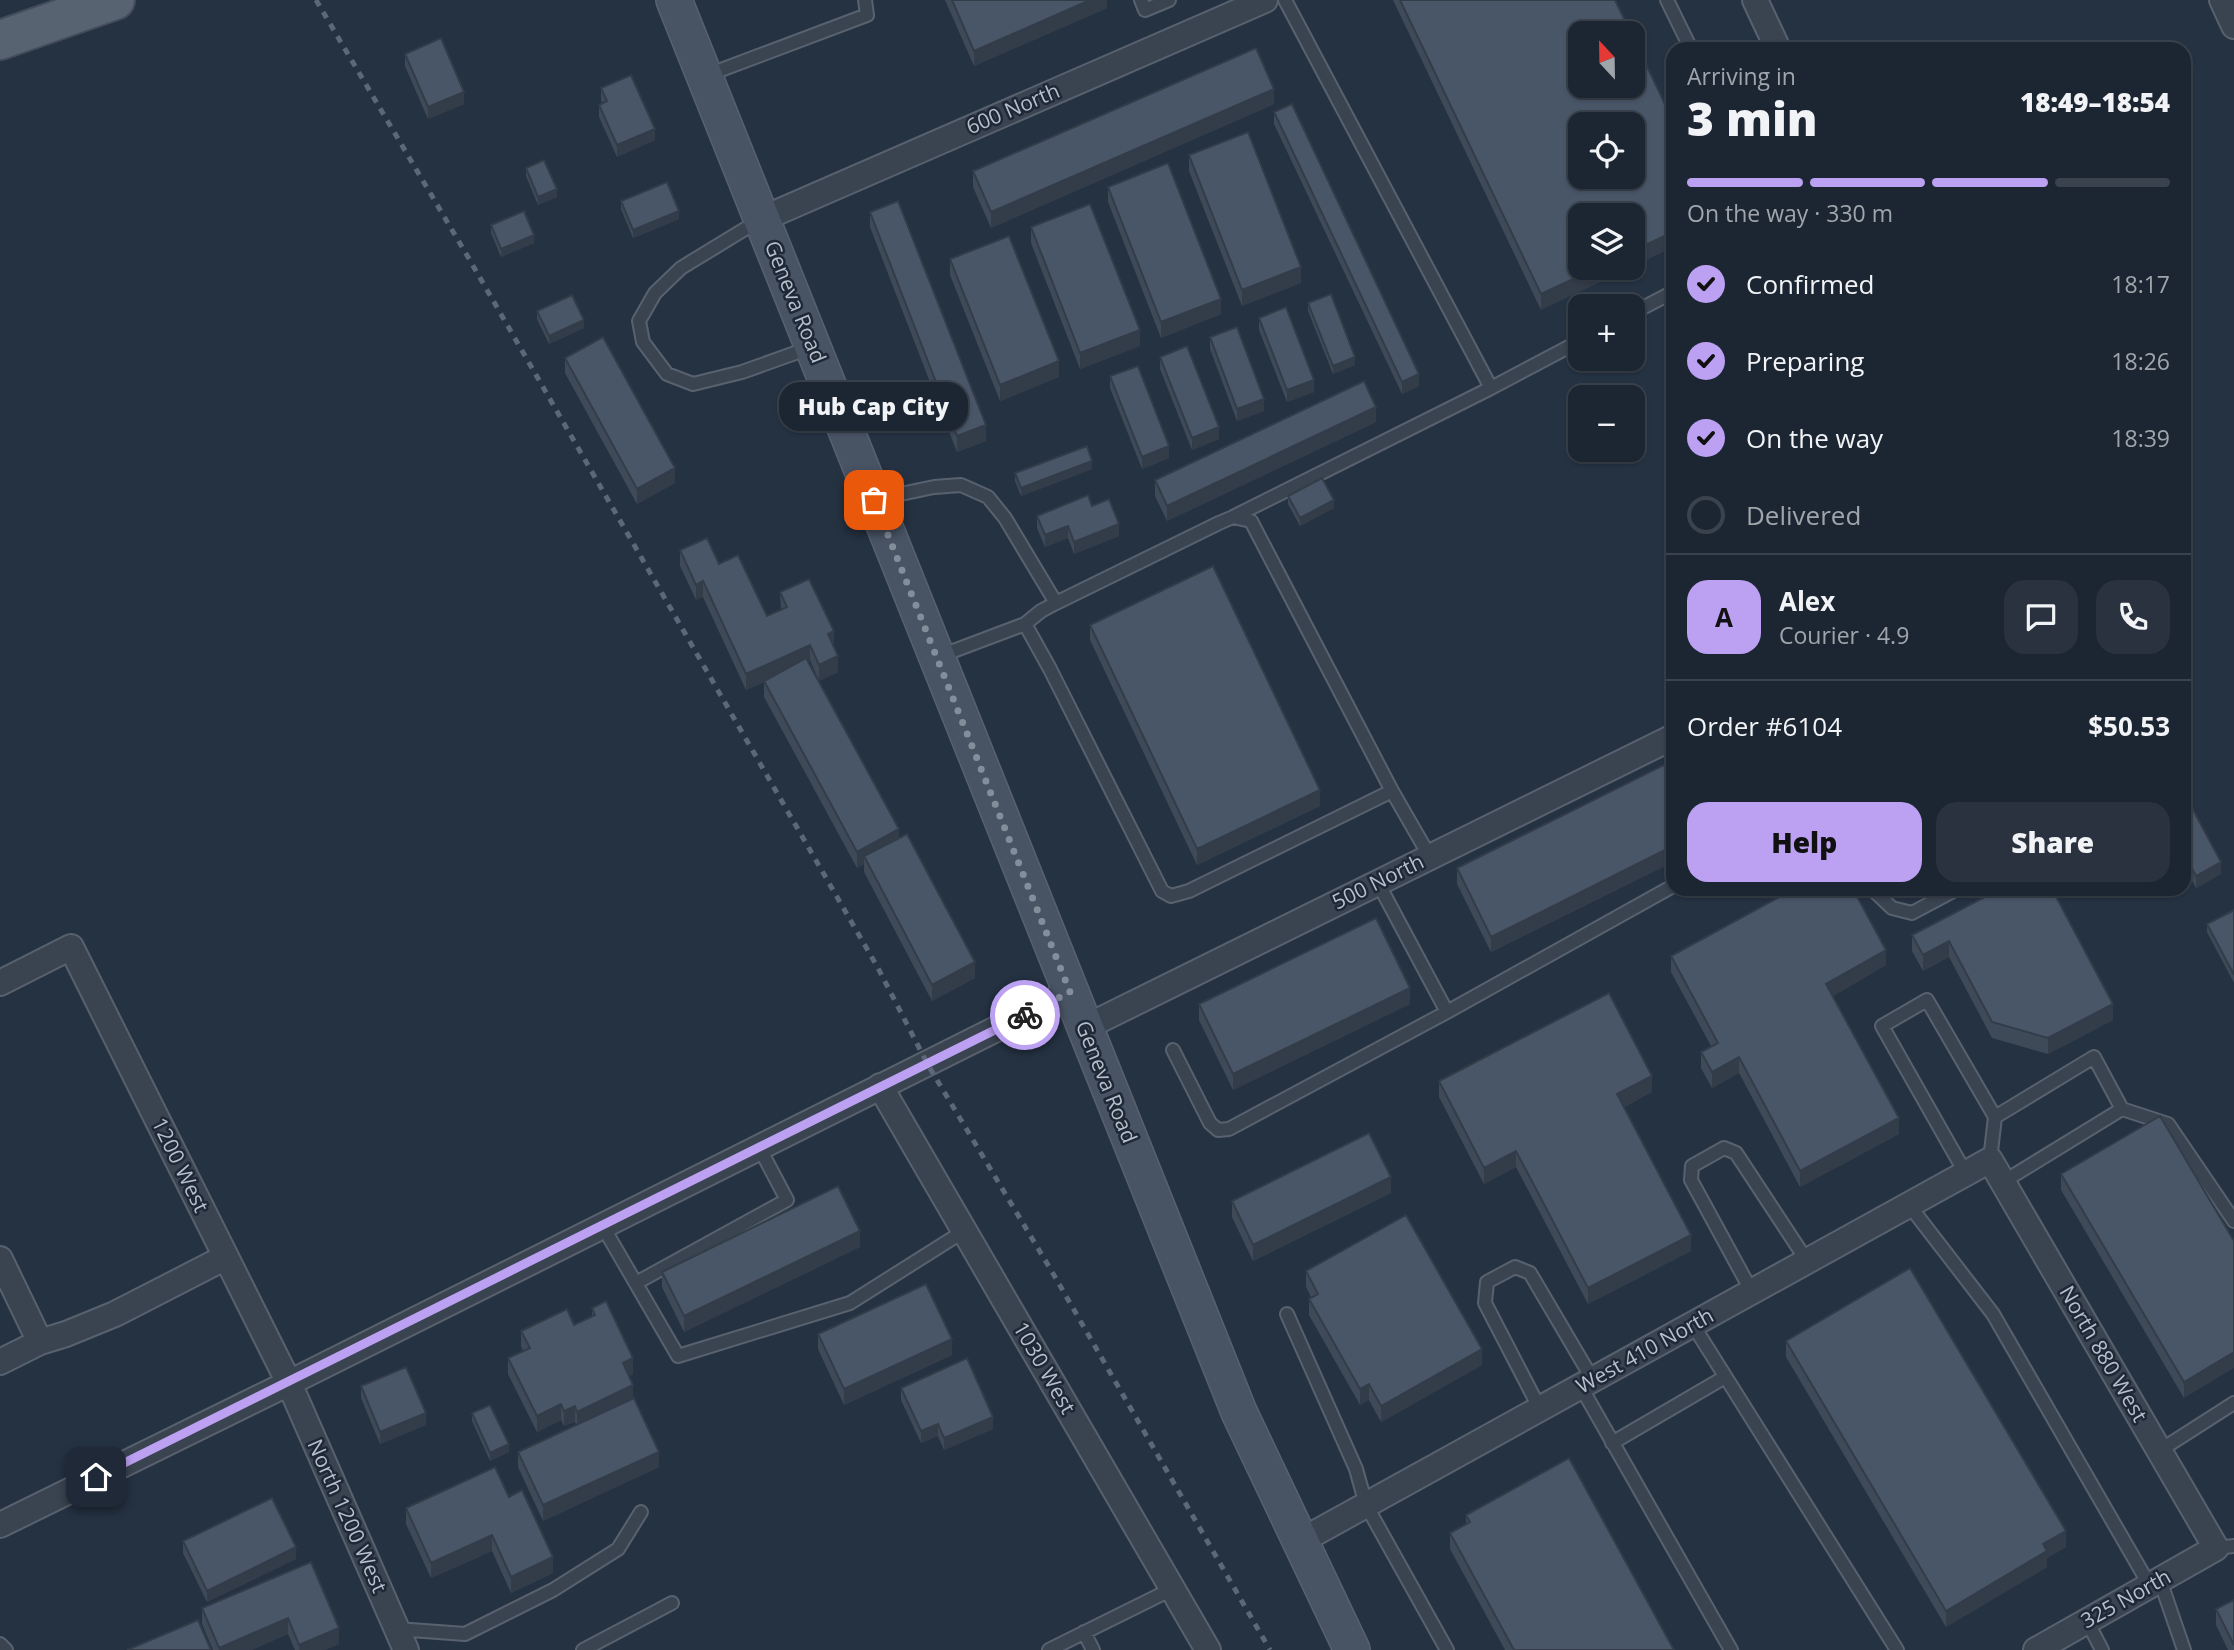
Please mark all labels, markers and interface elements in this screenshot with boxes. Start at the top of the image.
north arrow [1568,21,1645,98]
map controls [1568,21,1645,462]
text: Arriving in [1687,60,1796,92]
street label: 600 North [962,76,1064,140]
text: 18:49–18:54 [2020,84,2170,120]
text: 3 min [1687,87,1818,149]
button: locate [1568,112,1645,189]
text: On the way · 330 m [1687,197,1893,229]
button: layers [1568,203,1645,280]
street label: Geneva Road [759,236,833,367]
icon: check [1687,265,1725,303]
text: Confirmed [1746,266,1874,302]
text: 18:17 [2111,268,2170,300]
button: + [1568,294,1645,371]
icon: check [1687,342,1725,380]
text: Preparing [1746,343,1864,379]
text: 18:26 [2111,345,2170,377]
callout: Hub Cap City [780,381,968,430]
button: − [1568,385,1645,462]
text: Hub Cap City [798,390,949,422]
icon: check [1687,419,1725,457]
text: On the way [1746,420,1883,456]
text: 18:39 [2111,422,2170,454]
pin [844,470,904,530]
icon: bag [855,481,893,519]
text: Delivered [1746,497,1861,533]
button: chat [2004,580,2078,654]
button: phone [2096,580,2170,654]
text: Alex [1779,583,1835,619]
text: A [1715,599,1733,635]
text: Courier · 4.9 [1779,619,1909,651]
text: Order #6104 [1687,708,1842,744]
text: $50.53 [2088,708,2170,744]
button: Help [1687,802,1922,882]
button: Share [1936,802,2170,882]
street label: 500 North [1327,847,1428,915]
courier [990,980,1060,1050]
icon: bike [1006,996,1044,1034]
street label: Geneva Road [1070,1016,1144,1147]
street label: 1200 West [146,1113,216,1217]
street label: North 880 West [2053,1280,2154,1427]
street label: West 410 North [1571,1301,1718,1399]
street label: 1030 West [1007,1316,1083,1419]
street label: North 1200 West [302,1435,394,1597]
pin [66,1447,126,1507]
icon: home [77,1458,115,1496]
street label: 325 North [2075,1562,2176,1634]

